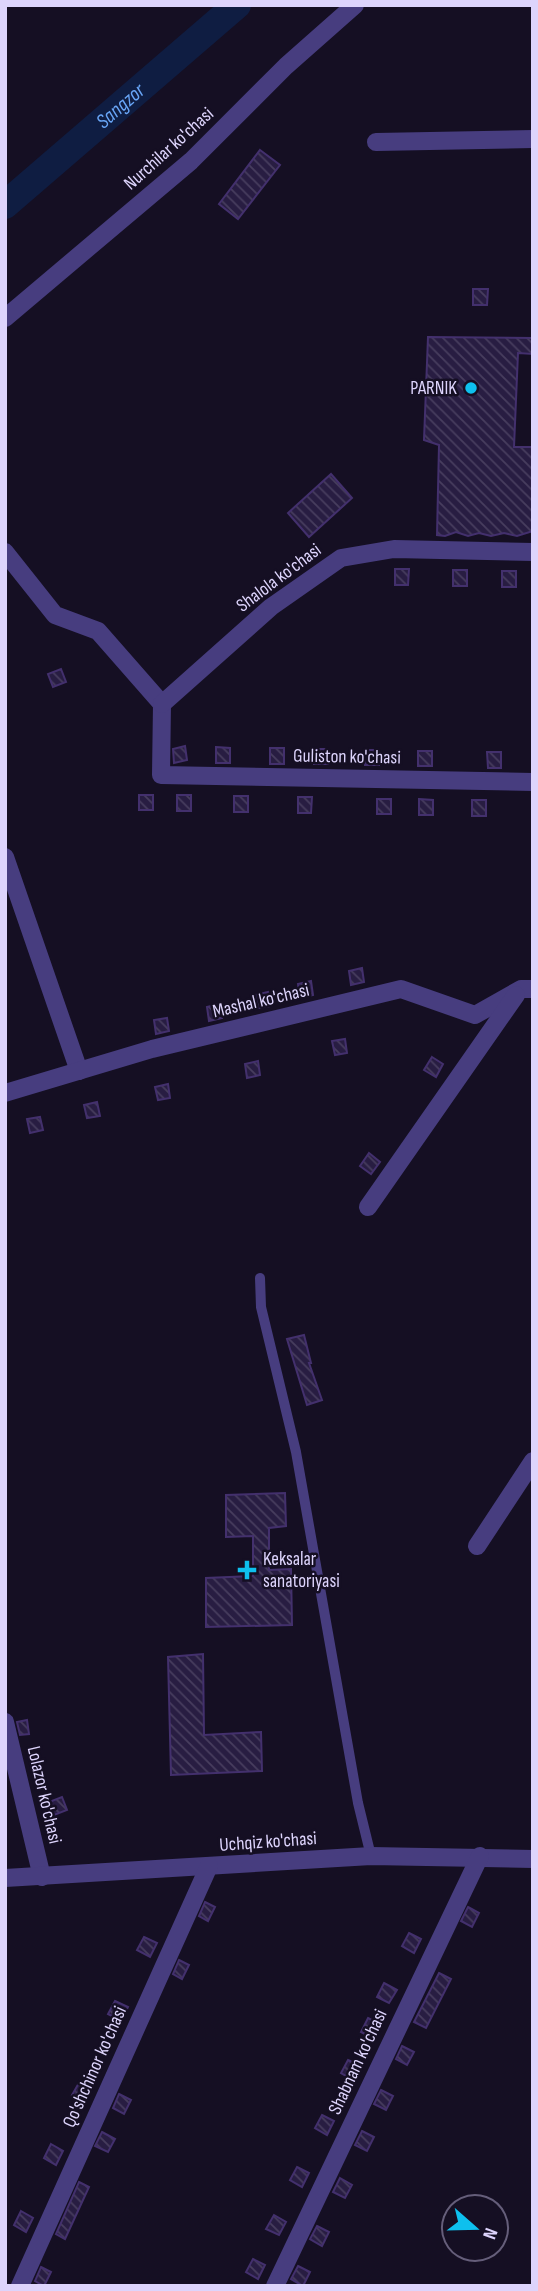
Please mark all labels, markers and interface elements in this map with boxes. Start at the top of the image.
water label: Sangzor [91,77,150,134]
street label: Nurchilar ko'chasi [119,103,219,195]
place label: PARNIK [410,377,457,400]
marker: PARNIK [463,380,479,396]
street label: Shalola ko'chasi [232,539,326,617]
street label: Guliston ko'chasi [293,745,401,769]
street label: Mashal ko'chasi [210,979,312,1023]
place label: Keksalar sanatoriyasi [263,1548,340,1593]
marker: Keksalar sanatoriyasi [237,1560,257,1580]
street label: Lolazor ko'chasi [22,1744,66,1846]
street label: Uchqiz ko'chasi [218,1827,318,1857]
street label: Qo'shchinor ko'chasi [58,2003,132,2131]
street label: Shabnam ko'chasi [324,2006,392,2118]
north arrow [440,2193,510,2263]
text: N [477,2225,502,2242]

